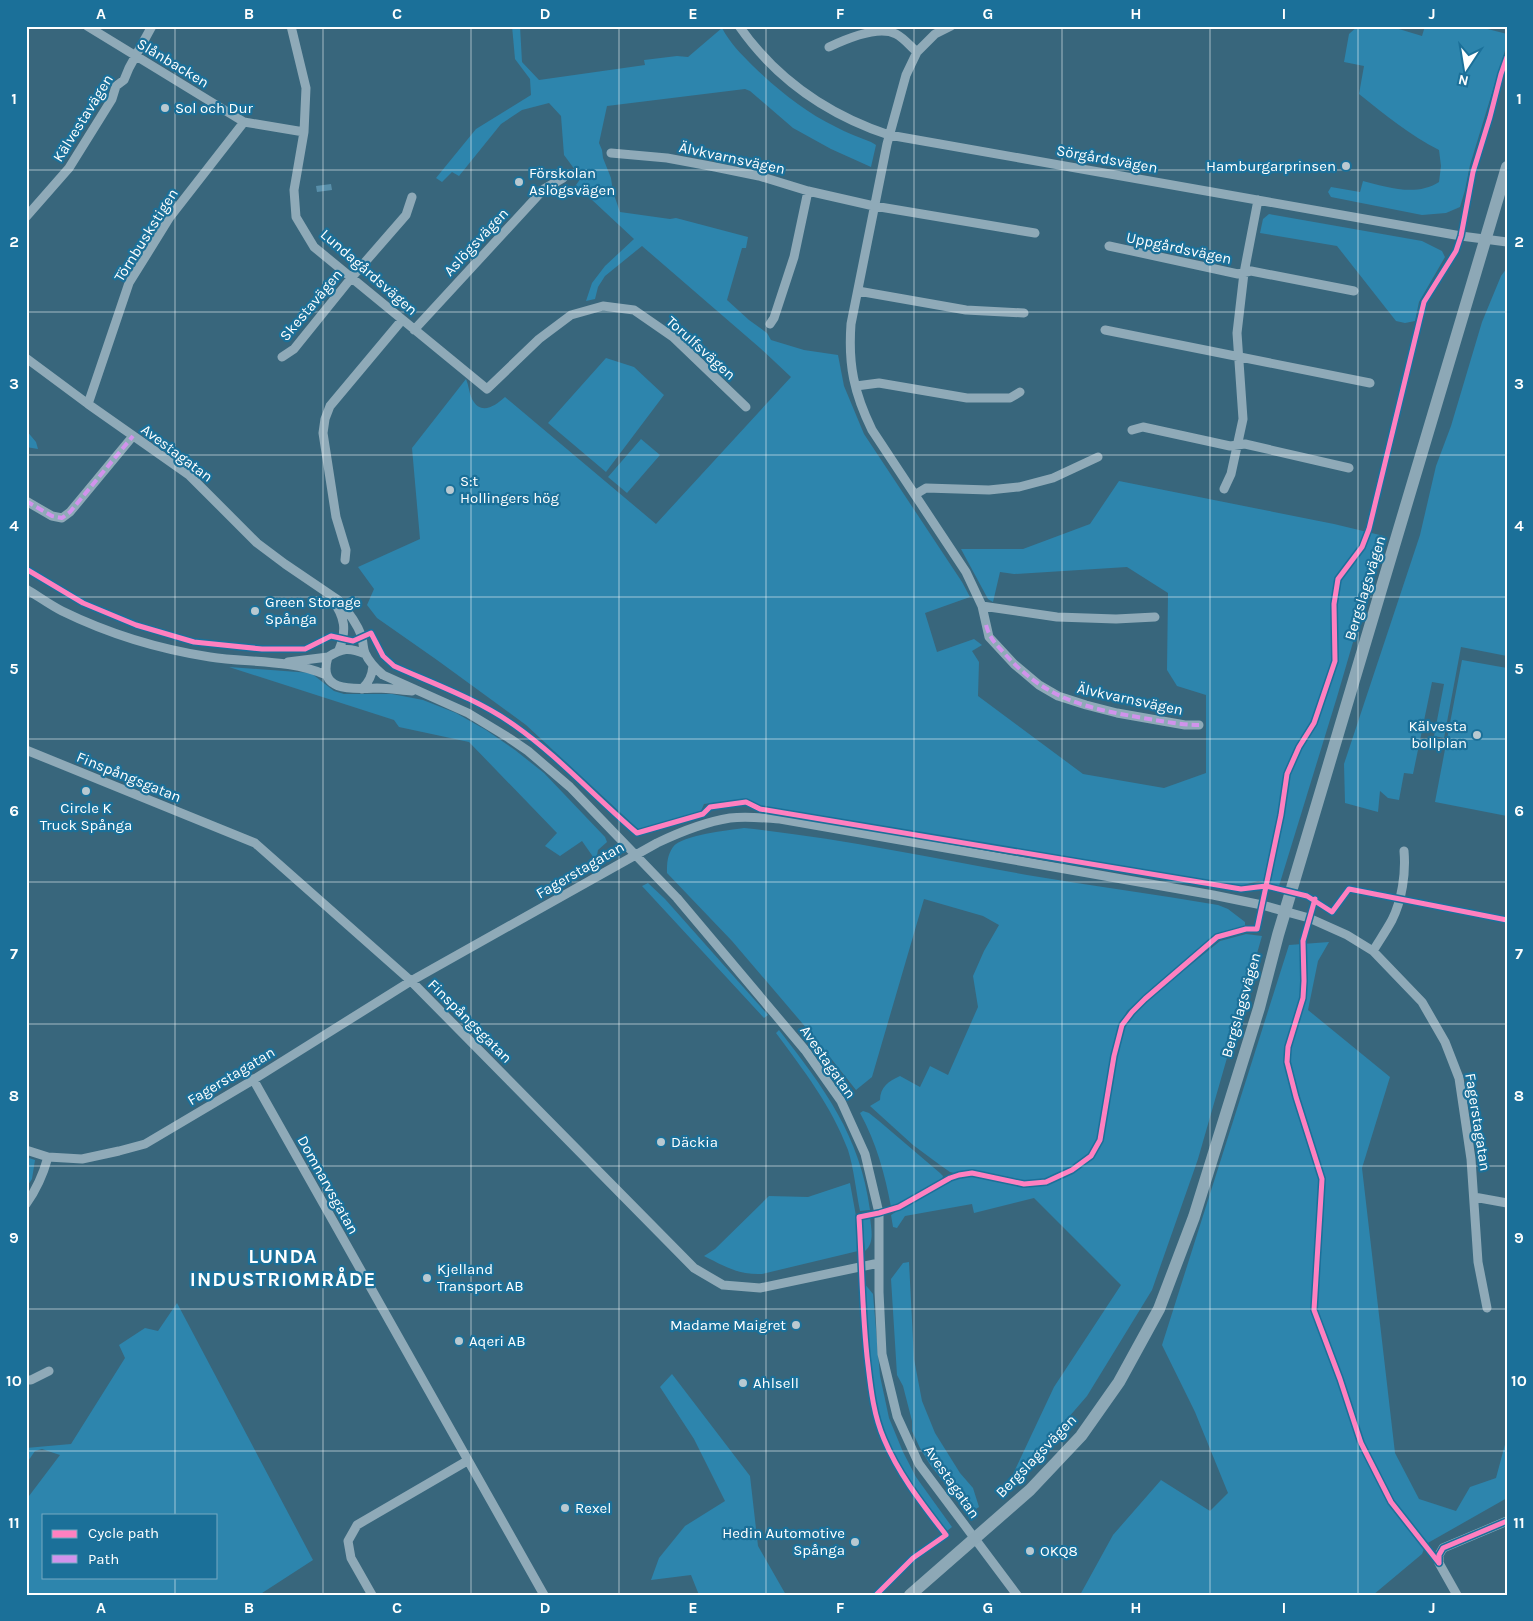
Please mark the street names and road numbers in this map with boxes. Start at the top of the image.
street label: Slånbacken [134,35,212,91]
street label: Kälvestavägen [49,71,117,165]
street label: Älvkvarnsvägen [677,138,787,178]
street label: Sörgårdsvägen [1055,141,1159,177]
street label: Törnbuskstigen [110,185,182,285]
street label: Aslögsvägen [440,204,512,280]
street label: Lundagårdsvägen [317,225,421,319]
street label: Uppgårdsvägen [1125,228,1233,268]
street label: Skestavägen [276,265,346,345]
street label: Torulfsvägen [663,312,739,384]
street label: Avestagatan [138,420,216,486]
street label: Bergslagsvägen [1341,534,1389,642]
street label: Älvkvarnsvägen [1075,679,1185,719]
street label: Finspångsgatan [74,748,184,806]
street label: Fagerstagatan [533,838,627,902]
street label: Bergslagsvägen [1217,950,1265,1060]
street label: Finspångsgatan [424,975,516,1067]
street label: Avestagatan [796,1022,860,1102]
street label: Fagerstagatan [184,1043,278,1109]
street label: Fagerstagatan [1461,1072,1495,1172]
street label: Domnarvsgatan [293,1133,363,1237]
street label: Bergslagsvägen [992,1411,1080,1501]
street label: Avestagatan [920,1442,984,1522]

